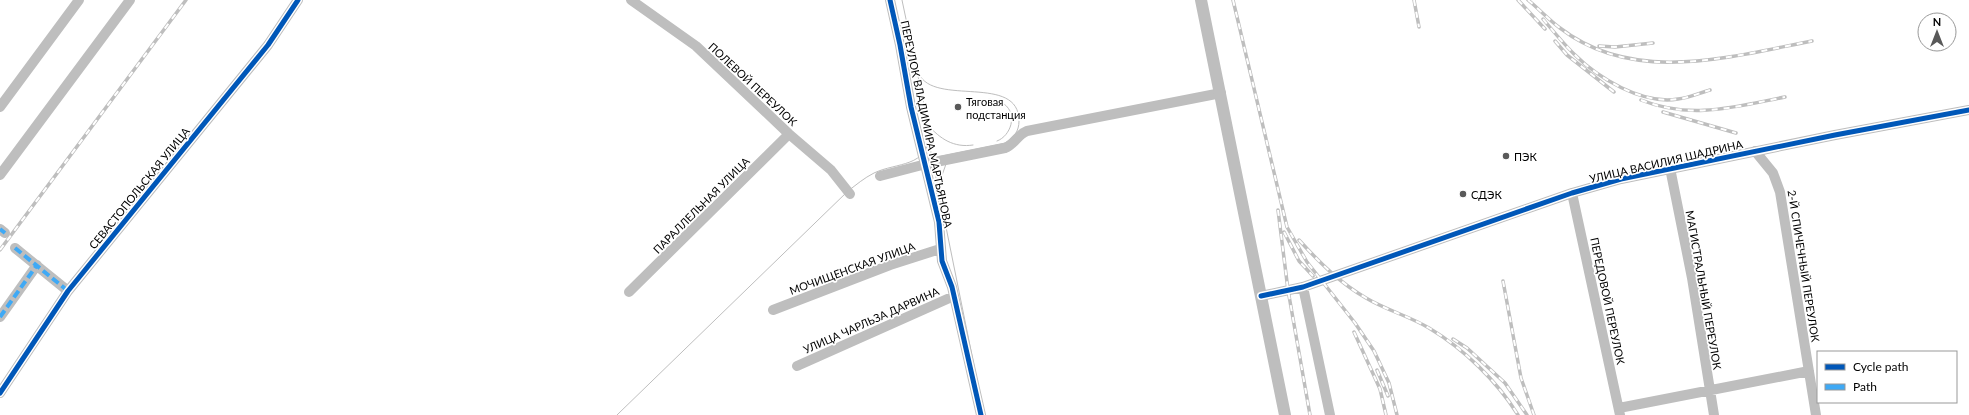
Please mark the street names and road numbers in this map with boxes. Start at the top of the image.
street label: ПЕРЕУЛОК ВЛАДИМИРА МАРТЬЯНОВА [899,19,955,229]
street label: ПОЛЕВОЙ ПЕРЕУЛОК [706,40,800,129]
street label: СЕВАСТОПОЛЬСКАЯ УЛИЦА [86,124,192,251]
street label: УЛИЦА ВАСИЛИЯ ШАДРИНА [1588,137,1744,185]
street label: ПАРАЛЛЕЛЬНАЯ УЛИЦА [650,154,752,256]
street label: 2-Й СПИЧЕЧНЫЙ ПЕРЕУЛОК [1786,189,1823,344]
street label: МАГИСТРАЛЬНЫЙ ПЕРЕУЛОК [1684,209,1725,371]
street label: ПЕРЕДОВОЙ ПЕРЕУЛОК [1588,236,1628,366]
street label: МОЧИЩЕНСКАЯ УЛИЦА [787,239,917,297]
street label: УЛИЦА ЧАРЛЬЗА ДАРВИНА [801,284,941,356]

